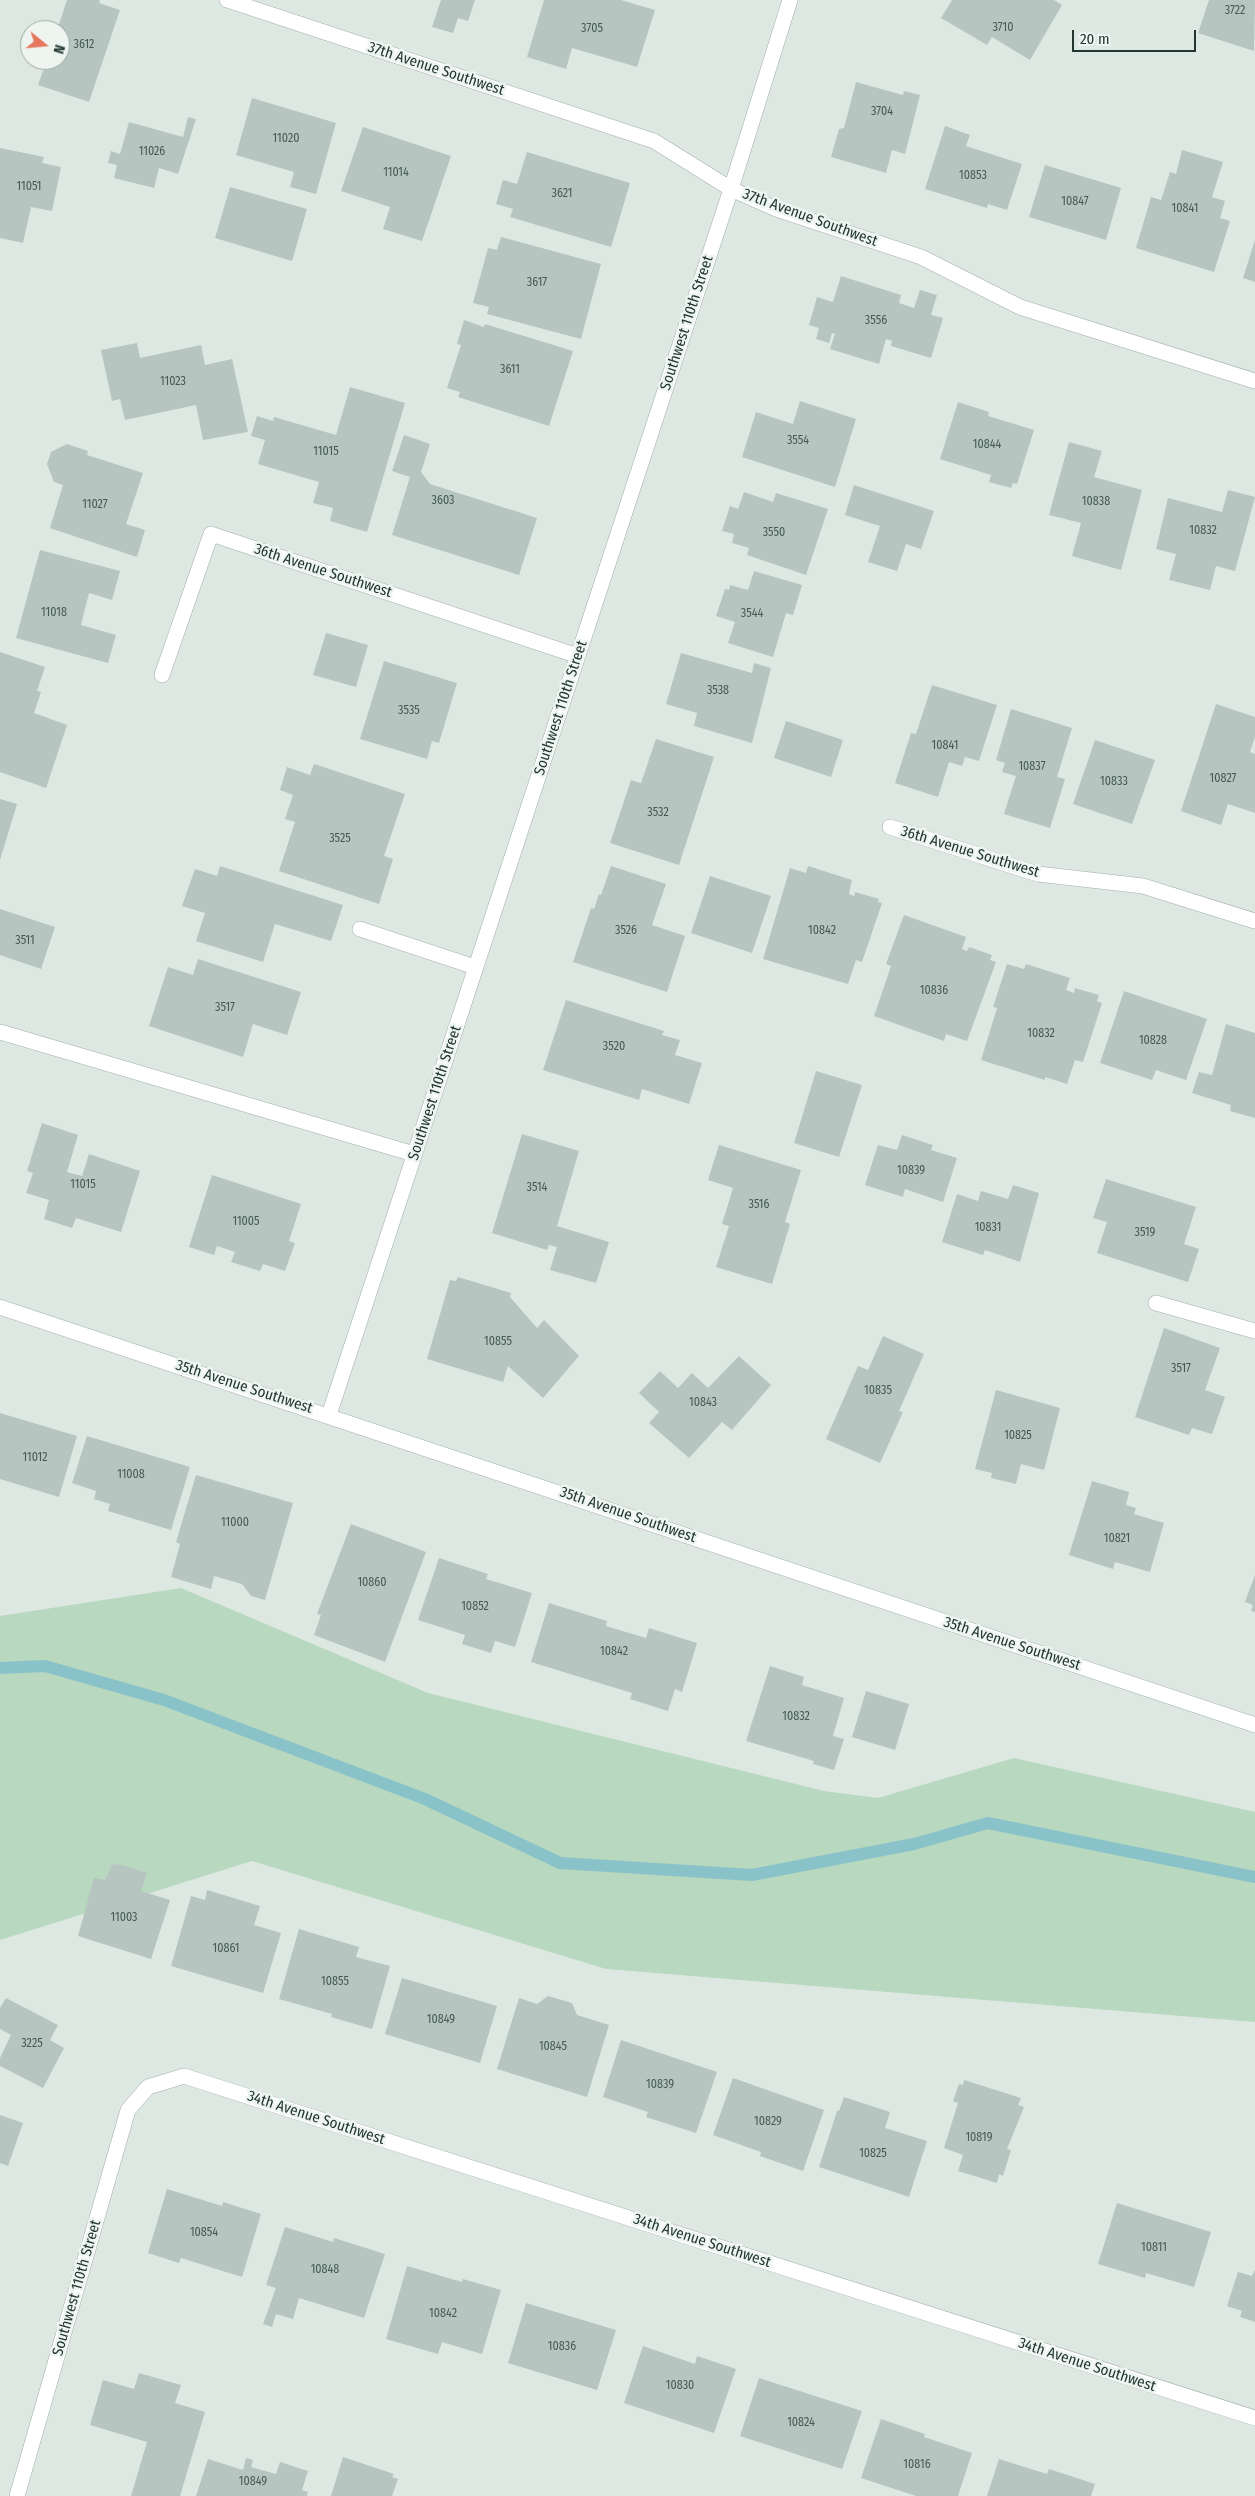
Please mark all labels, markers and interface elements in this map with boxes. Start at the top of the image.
house number: 3722 [1225,4,1245,18]
north arrow [20,20,70,70]
scale bar [1075,20,1199,52]
house number: 3710 [993,21,1013,35]
house number: 3705 [581,22,603,36]
text: 20 m [1080,30,1110,48]
house number: 3612 [74,38,94,52]
street label: 37th Avenue Southwest [366,38,506,100]
text: N [50,43,68,56]
house number: 3704 [871,105,893,119]
house number: 11020 [273,132,299,146]
house number: 11026 [139,145,165,159]
house number: 11014 [383,166,409,180]
house number: 10853 [959,169,987,183]
house number: 11051 [16,180,42,194]
street label: 37th Avenue Southwest [740,185,880,251]
house number: 3621 [552,187,572,201]
house number: 10847 [1061,195,1089,209]
house number: 10841 [1172,202,1198,216]
street label: Southwest 110th Street [657,253,717,393]
house number: 3617 [527,276,547,290]
house number: 3556 [865,314,887,328]
house number: 3611 [500,363,520,377]
house number: 11023 [160,375,186,389]
house number: 3554 [787,434,809,448]
house number: 10844 [973,438,1001,452]
house number: 11015 [313,445,339,459]
house number: 3603 [432,494,454,508]
house number: 10838 [1082,495,1110,509]
house number: 11027 [82,498,108,512]
house number: 10832 [1189,524,1217,538]
house number: 3550 [763,526,785,540]
street label: 36th Avenue Southwest [252,540,394,602]
house number: 11018 [41,606,67,620]
house number: 3544 [741,607,763,621]
street label: Southwest 110th Street [531,638,591,778]
house number: 3538 [707,684,729,698]
house number: 3535 [398,704,420,718]
house number: 10841 [932,739,958,753]
house number: 10837 [1018,760,1046,774]
house number: 10827 [1210,772,1236,786]
house number: 10833 [1100,775,1128,789]
house number: 3532 [647,806,669,820]
street label: 36th Avenue Southwest [899,822,1041,882]
house number: 3525 [329,832,351,846]
house number: 3526 [615,924,637,938]
house number: 10842 [808,924,836,938]
house number: 3511 [15,934,35,948]
house number: 10836 [920,984,948,998]
house number: 3517 [215,1001,235,1015]
street label: Southwest 110th Street [405,1023,465,1163]
house number: 10832 [1027,1027,1055,1041]
house number: 10828 [1139,1034,1167,1048]
house number: 3520 [603,1040,625,1054]
house number: 10839 [897,1164,925,1178]
house number: 11015 [70,1178,96,1192]
house number: 3514 [527,1181,547,1195]
house number: 3516 [749,1198,769,1212]
house number: 11005 [232,1215,260,1229]
house number: 10831 [975,1221,1001,1235]
house number: 3519 [1135,1226,1155,1240]
house number: 10855 [484,1335,512,1349]
street label: 35th Avenue Southwest [173,1356,315,1418]
house number: 3517 [1171,1362,1191,1376]
house number: 10835 [864,1384,892,1398]
house number: 10843 [689,1396,717,1410]
house number: 10825 [1004,1429,1032,1443]
house number: 11012 [22,1451,48,1465]
house number: 11008 [117,1468,145,1482]
street label: 35th Avenue Southwest [557,1483,699,1547]
house number: 11000 [221,1516,249,1530]
house number: 10821 [1104,1532,1130,1546]
house number: 10860 [357,1576,387,1590]
house number: 10852 [461,1600,489,1614]
street label: 35th Avenue Southwest [941,1613,1083,1675]
house number: 10842 [600,1645,628,1659]
house number: 10832 [782,1710,810,1724]
house number: 11003 [111,1911,137,1925]
house number: 10861 [212,1942,240,1956]
house number: 10855 [321,1975,349,1989]
house number: 10849 [427,2013,455,2027]
house number: 3225 [21,2037,43,2051]
house number: 10845 [539,2040,567,2054]
house number: 10839 [646,2078,674,2092]
street label: 34th Avenue Southwest [245,2087,387,2149]
house number: 10829 [754,2115,782,2129]
house number: 10819 [965,2131,993,2145]
house number: 10825 [859,2147,887,2161]
street label: 34th Avenue Southwest [631,2210,773,2272]
street label: Southwest 110th Street [49,2218,105,2358]
house number: 10854 [190,2226,218,2240]
house number: 10811 [1141,2241,1167,2255]
house number: 10848 [311,2263,339,2277]
house number: 10842 [429,2307,457,2321]
street label: 34th Avenue Southwest [1016,2334,1158,2396]
house number: 10836 [548,2340,576,2354]
house number: 10830 [666,2379,694,2393]
house number: 10824 [787,2416,815,2430]
house number: 10816 [903,2458,931,2472]
house number: 10849 [239,2475,267,2489]

